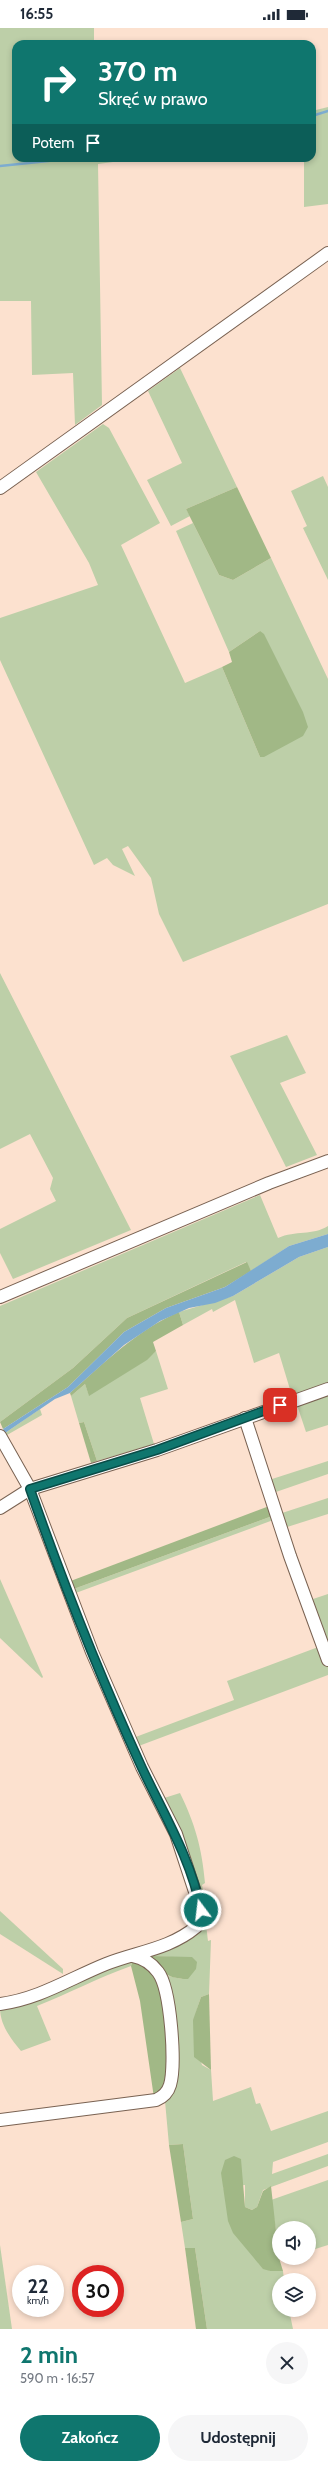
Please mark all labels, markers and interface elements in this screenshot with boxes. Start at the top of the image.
text: 16:55 [20,5,53,23]
text: 370 m [98,54,178,88]
icon: right [32,56,84,108]
text: Skręć w prawo [98,88,208,110]
icon: arrive [82,132,104,154]
text: Potem [32,134,74,152]
pin [263,1388,297,1422]
icon: arrive [269,1394,291,1416]
position arrow [180,1889,222,1931]
map controls [272,2221,316,2317]
button: sound [272,2221,316,2265]
speed limit sign: 30 [72,2265,124,2317]
button: layers [272,2273,316,2317]
text: 22 [27,2274,49,2298]
text: km/h [27,2294,49,2307]
text: 2 min [20,2340,78,2369]
button: close [266,2342,308,2384]
text: 590 m · 16:57 [20,2370,95,2386]
button: Zakończ [20,2415,160,2461]
button: Udostępnij [168,2415,308,2461]

